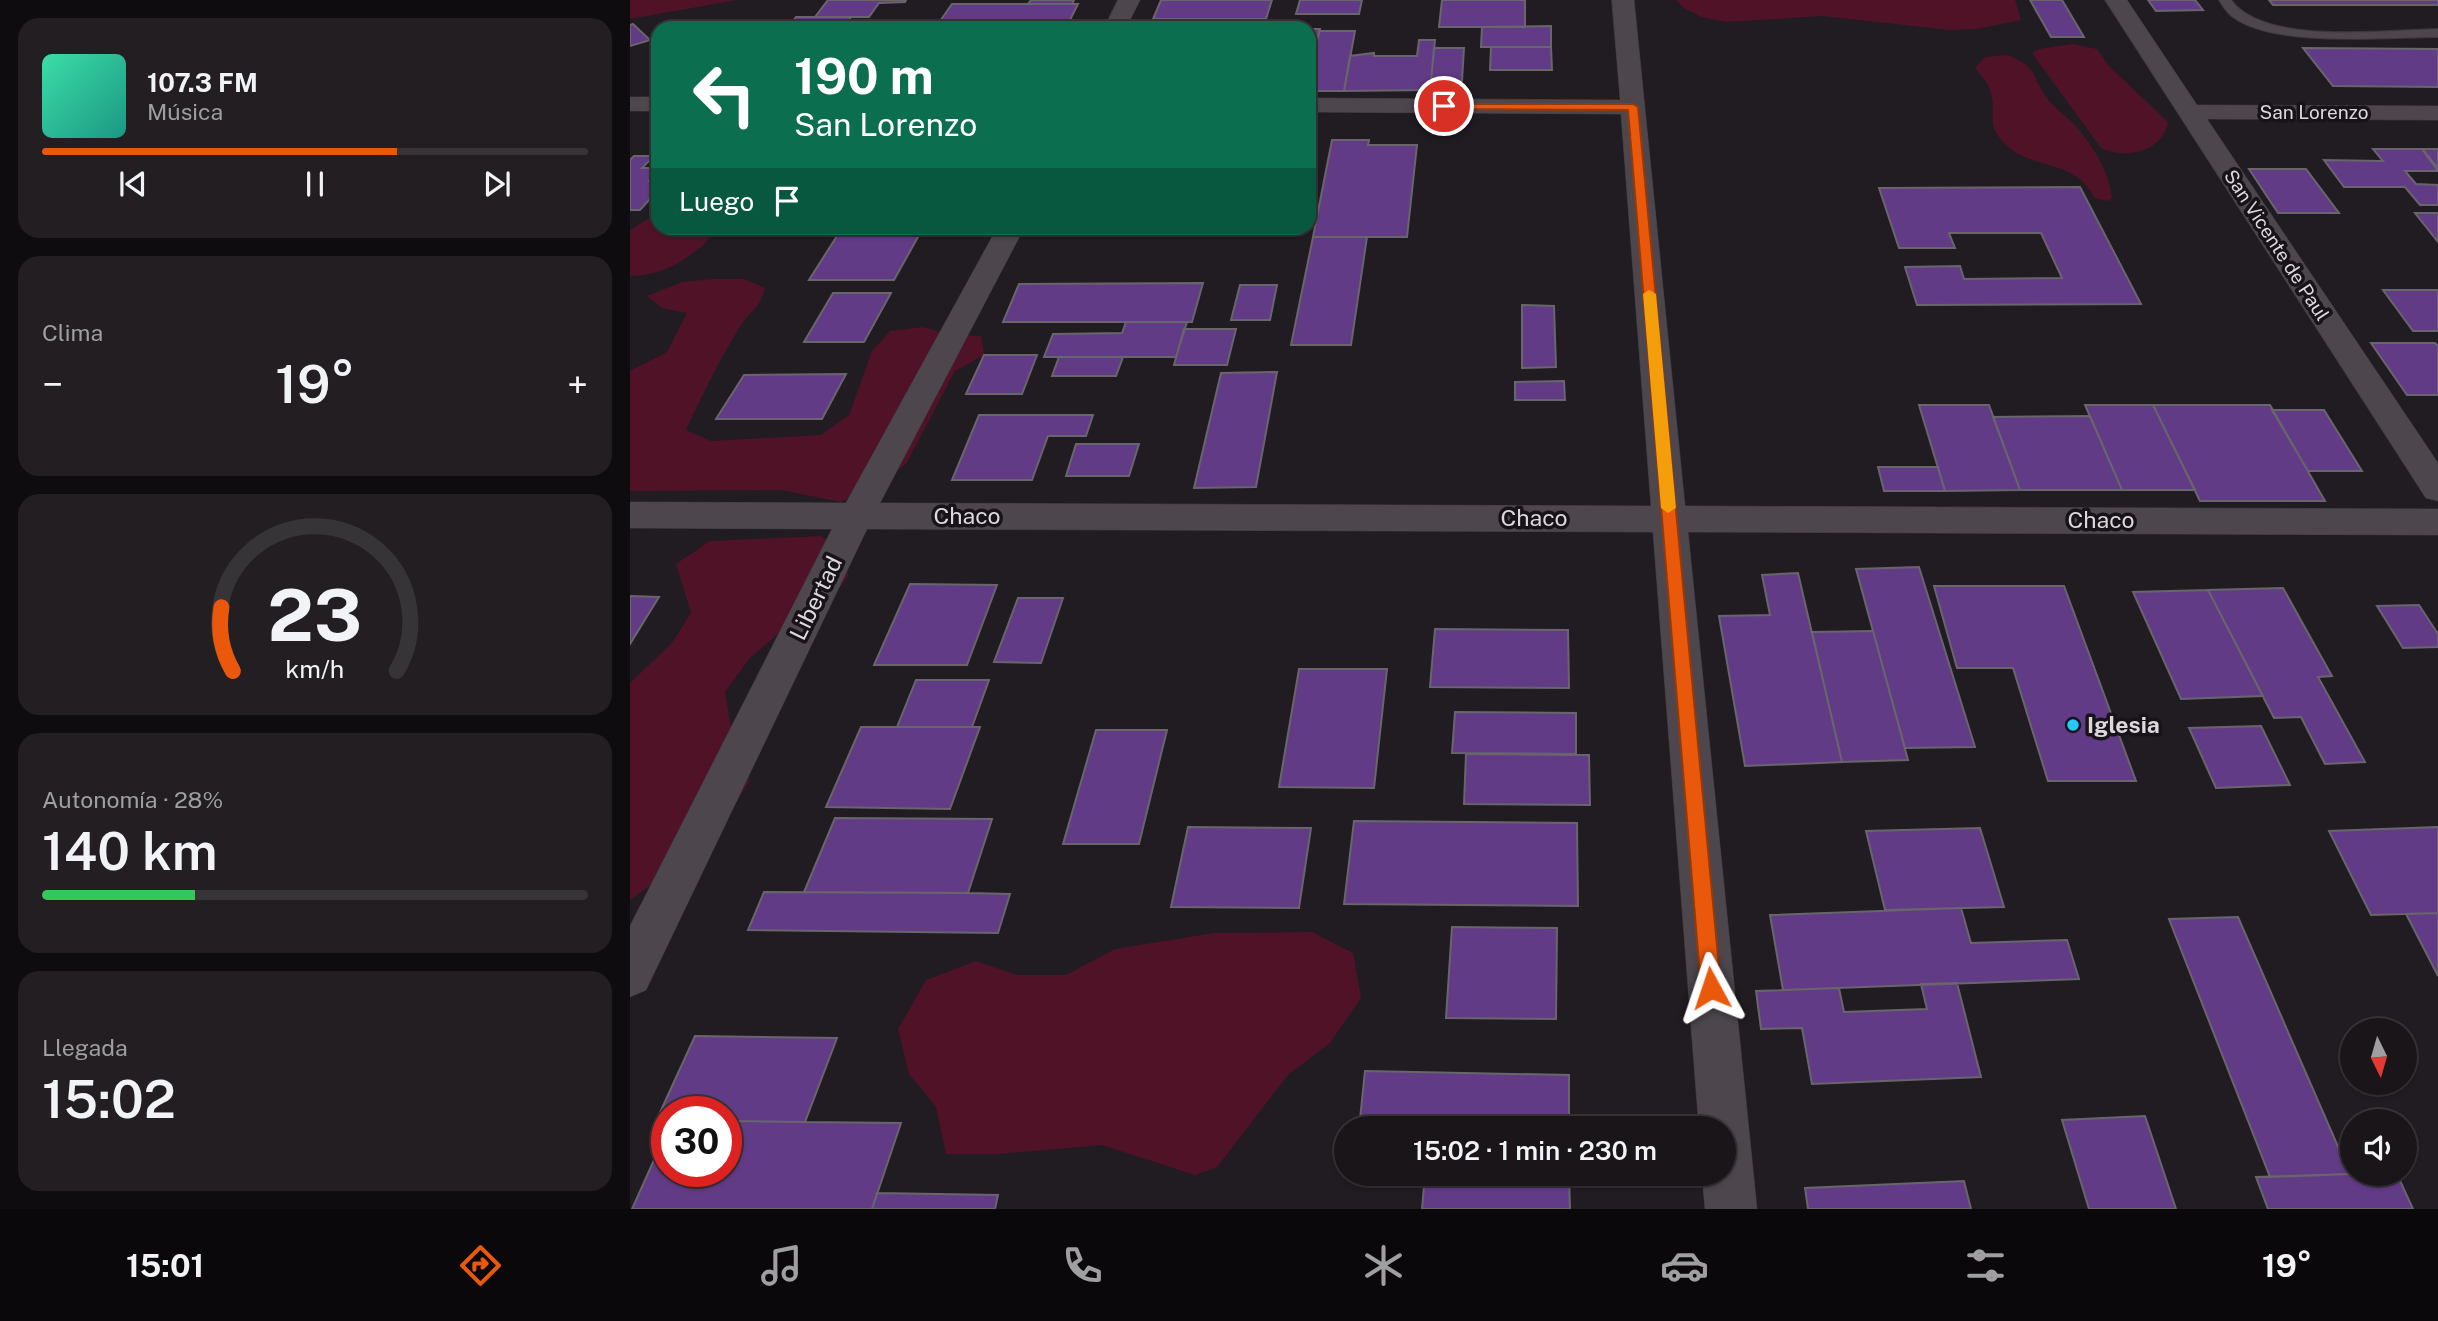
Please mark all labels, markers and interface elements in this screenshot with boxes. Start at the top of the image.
text: 190 m [794,47,934,105]
icon: left [679,49,770,140]
text: 107.3 FM [147,67,258,98]
pin [1414,76,1474,136]
icon: arrive [1425,87,1463,125]
text: Música [147,98,223,125]
street label: San Lorenzo [2260,101,2368,123]
text: San Lorenzo [794,106,977,143]
icon: previous [114,165,152,203]
icon: pause [296,165,334,203]
icon: next [478,165,516,203]
street label: San Vicente de Paul [2220,165,2334,325]
icon: arrive [768,182,806,220]
text: Luego [679,186,754,217]
text: Clima [42,319,103,346]
text: 19° [275,354,355,415]
text: − [42,362,63,407]
text: + [567,362,588,407]
street label: Chaco [933,502,1001,529]
street label: Chaco [1500,504,1568,531]
street label: Chaco [2067,506,2135,533]
street label: Libertad [784,551,847,644]
text: 23 [268,572,362,657]
text: km/h [286,653,344,683]
place label: Iglesia [2087,711,2160,738]
marker: Iglesia [2065,717,2081,733]
text: Autonomía · 28% [42,786,223,813]
text: 140 km [42,821,218,882]
position arrow [1674,951,1748,1025]
north arrow [2340,1018,2417,1096]
map controls [2340,1018,2417,1186]
text: Llegada [42,1034,128,1061]
text: 15:02 [42,1069,176,1130]
speed limit sign: 30 [651,1096,742,1187]
button: sound [2340,1109,2417,1186]
text: 15:02 · 1 min · 230 m [1413,1135,1657,1166]
icon: directions [456,1241,505,1290]
icon: music [757,1241,806,1290]
icon: phone [1058,1241,1107,1290]
icon: climate [1359,1241,1408,1290]
icon: car [1660,1241,1709,1290]
icon: filters [1961,1241,2010,1290]
text: 15:01 [126,1247,204,1284]
text: 19° [2262,1247,2312,1284]

